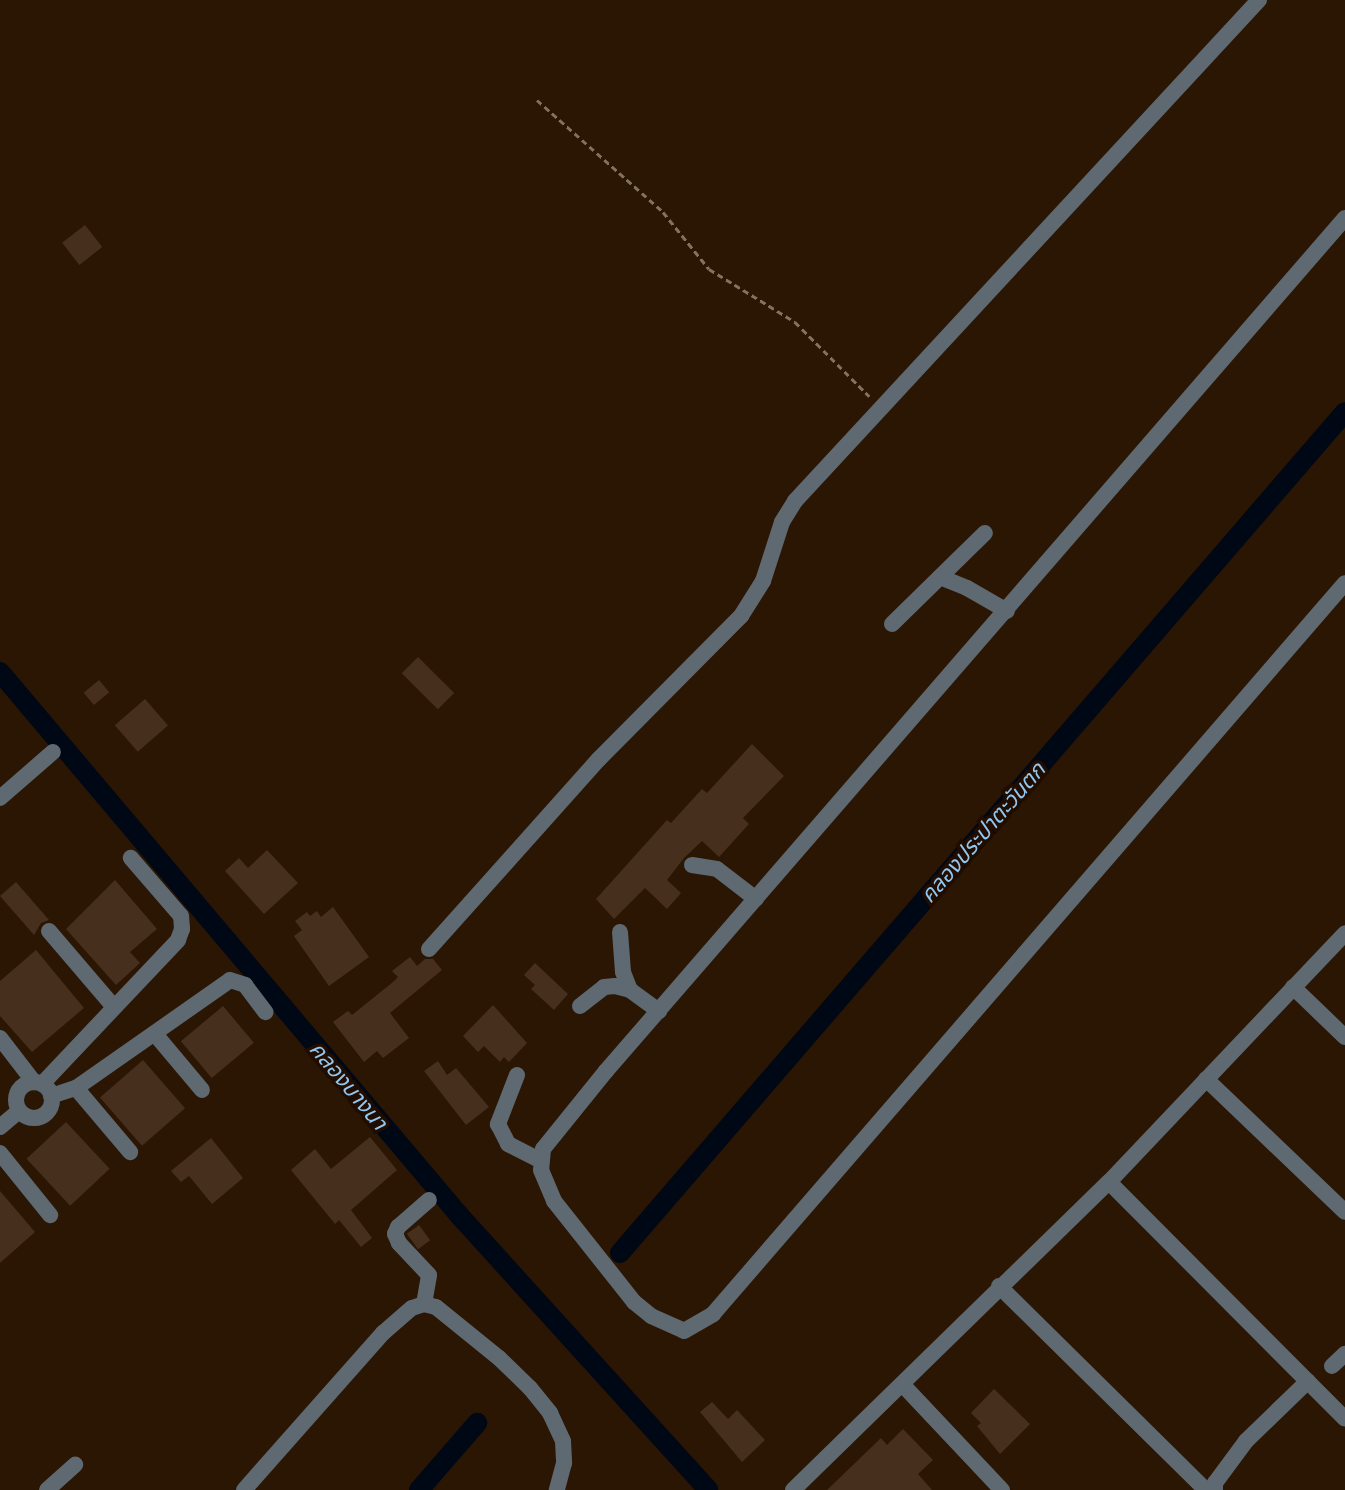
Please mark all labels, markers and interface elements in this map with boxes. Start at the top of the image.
water label: คลองประปาตะวันตก [914,756,1050,908]
water label: คลองบางนา [305,1036,393,1134]

